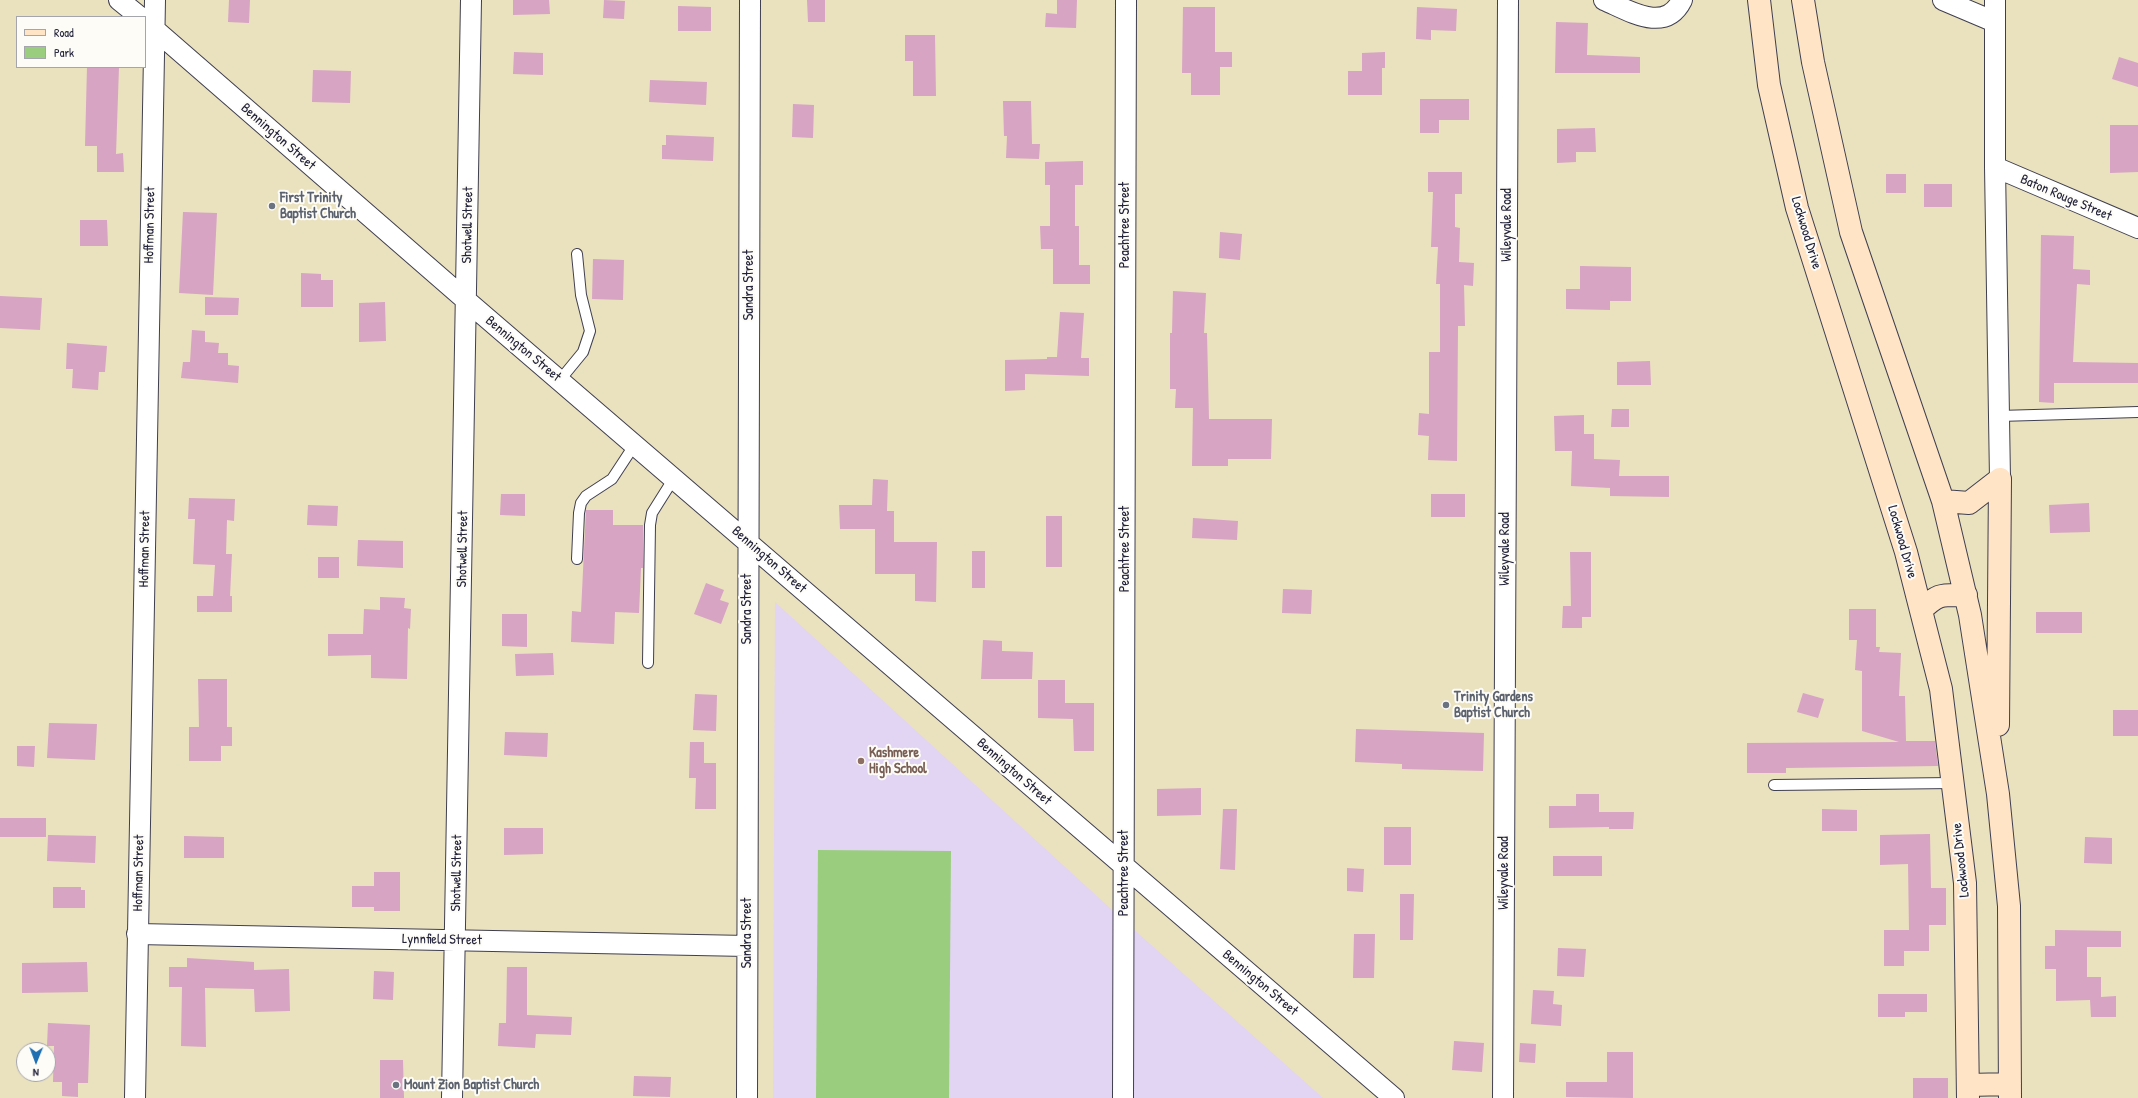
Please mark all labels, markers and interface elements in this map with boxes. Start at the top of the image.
legend [16,16,146,68]
text: Road [54,24,74,41]
text: Park [54,44,74,61]
street label: Bennington Street [237,100,319,174]
street label: Baton Rouge Street [2018,171,2114,225]
street label: Peachtree Street [1117,182,1133,268]
street label: Hoffman Street [141,187,159,263]
street label: Shotwell Street [459,187,477,263]
street label: Wileyvale Road [1499,188,1515,262]
place label: First Trinity Baptist Church [280,190,356,222]
street label: Lockwood Drive [1787,195,1825,271]
marker: First Trinity Baptist Church [267,201,277,211]
street label: Sandra Street [741,250,757,320]
street label: Bennington Street [482,312,564,386]
street label: Lockwood Drive [1884,504,1920,580]
street label: Peachtree Street [1117,506,1133,592]
street label: Hoffman Street [136,511,154,587]
street label: Shotwell Street [454,511,472,587]
street label: Wileyvale Road [1497,512,1513,586]
street label: Bennington Street [728,523,810,597]
street label: Sandra Street [739,574,755,644]
place label: Trinity Gardens Baptist Church [1454,689,1533,722]
marker: Trinity Gardens Baptist Church [1441,700,1451,710]
street label: Bennington Street [973,735,1055,809]
place label: Kashmere High School [869,745,927,778]
marker: Kashmere High School [856,756,866,766]
street label: Lockwood Drive [1949,822,1973,898]
street label: Peachtree Street [1116,830,1132,916]
street label: Hoffman Street [130,835,148,911]
street label: Shotwell Street [448,835,466,911]
street label: Wileyvale Road [1496,836,1512,910]
street label: Sandra Street [739,898,755,968]
street label: Lynnfield Street [402,931,482,949]
street label: Bennington Street [1219,946,1301,1020]
north arrow [16,1042,56,1082]
text: N [33,1066,39,1080]
place label: Mount Zion Baptist Church [404,1077,539,1093]
marker: Mount Zion Baptist Church [391,1080,401,1090]

